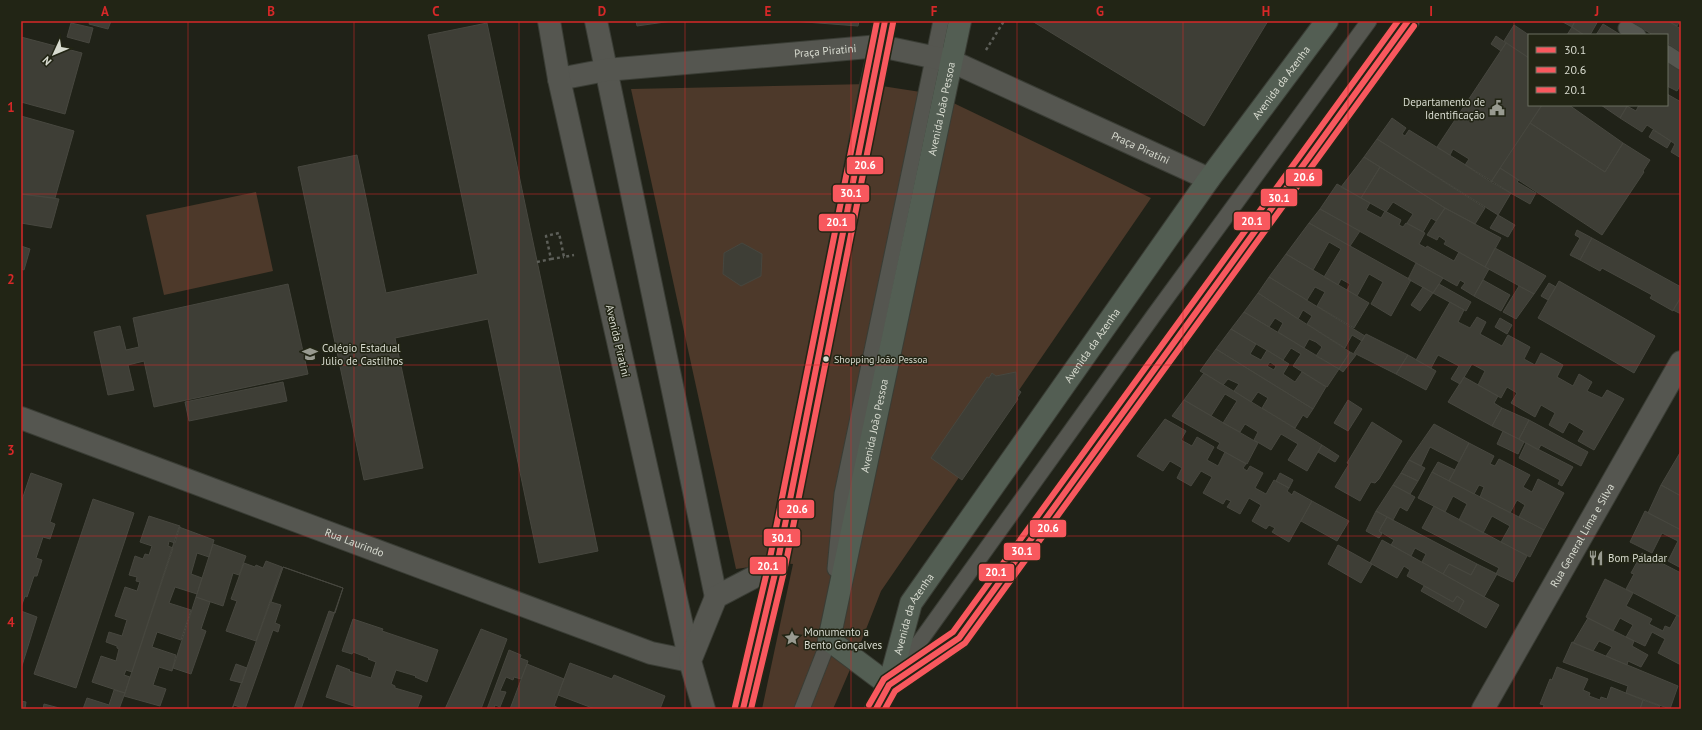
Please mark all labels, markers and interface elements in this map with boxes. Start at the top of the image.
text: A [101,3,109,20]
text: B [267,3,275,20]
text: C [432,3,440,20]
text: D [598,3,606,20]
text: E [765,3,772,20]
text: F [931,3,938,20]
text: G [1096,3,1104,20]
text: H [1262,3,1270,20]
text: I [1429,3,1433,20]
text: J [1594,3,1599,20]
north arrow [34,34,74,74]
legend [1528,34,1668,106]
street label: Praça Piratini [794,41,857,60]
text: 30.1 [1564,42,1586,57]
street label: Avenida da Azenha [1249,43,1313,122]
text: N [39,53,54,68]
street label: Avenida João Pessoa [925,61,958,157]
text: 20.6 [1564,62,1586,77]
text: 20.1 [1564,82,1586,97]
place label: Departamento de Identificação [1403,95,1485,122]
text: 1 [7,99,15,116]
public building icon: Departamento de Identificação [1488,99,1506,117]
street label: Praça Piratini [1109,128,1172,167]
line badge: 20.6 [846,156,884,175]
text: 20.6 [854,158,876,172]
line badge: 20.6 [1285,168,1323,187]
text: 20.6 [1293,170,1315,184]
line badge: 30.1 [832,184,870,203]
text: 30.1 [840,186,862,200]
line badge: 30.1 [1260,188,1298,207]
text: 30.1 [1268,191,1290,205]
line badge: 20.1 [1233,211,1271,231]
line badge: 20.1 [818,213,856,232]
text: 20.1 [1241,214,1263,228]
text: 20.1 [826,215,848,229]
text: 2 [7,271,15,288]
street label: Avenida Piratini [603,303,633,379]
street label: Avenida da Azenha [1061,305,1123,386]
place label: Colégio Estadual Júlio de Castilhos [321,341,404,368]
school or university icon: Colégio Estadual Júlio de Castilhos [301,345,319,363]
place label: Shopping João Pessoa [834,353,927,366]
marker: Shopping João Pessoa [821,354,831,364]
street label: Avenida João Pessoa [858,378,891,474]
text: 3 [7,442,15,459]
street label: Rua General Lima e Silva [1547,481,1617,590]
line badge: 20.6 [778,499,815,519]
text: 20.6 [786,502,808,516]
line badge: 20.6 [1029,519,1067,538]
text: 20.6 [1037,521,1059,535]
street label: Rua Laurindo [323,525,386,560]
line badge: 30.1 [763,528,801,547]
text: 30.1 [771,531,793,545]
line badge: 30.1 [1003,542,1041,561]
text: 30.1 [1011,544,1033,558]
restaurant icon: Bom Paladar [1587,549,1605,567]
place label: Bom Paladar [1608,551,1667,565]
line badge: 20.1 [749,556,787,575]
text: 20.1 [757,559,779,573]
line badge: 20.1 [978,563,1015,582]
text: 20.1 [985,565,1007,579]
street label: Avenida da Azenha [890,570,937,656]
text: 4 [7,614,15,631]
place label: Monumento a Bento Gonçalves [804,625,883,652]
place icon: Monumento a Bento Gonçalves [783,629,801,647]

